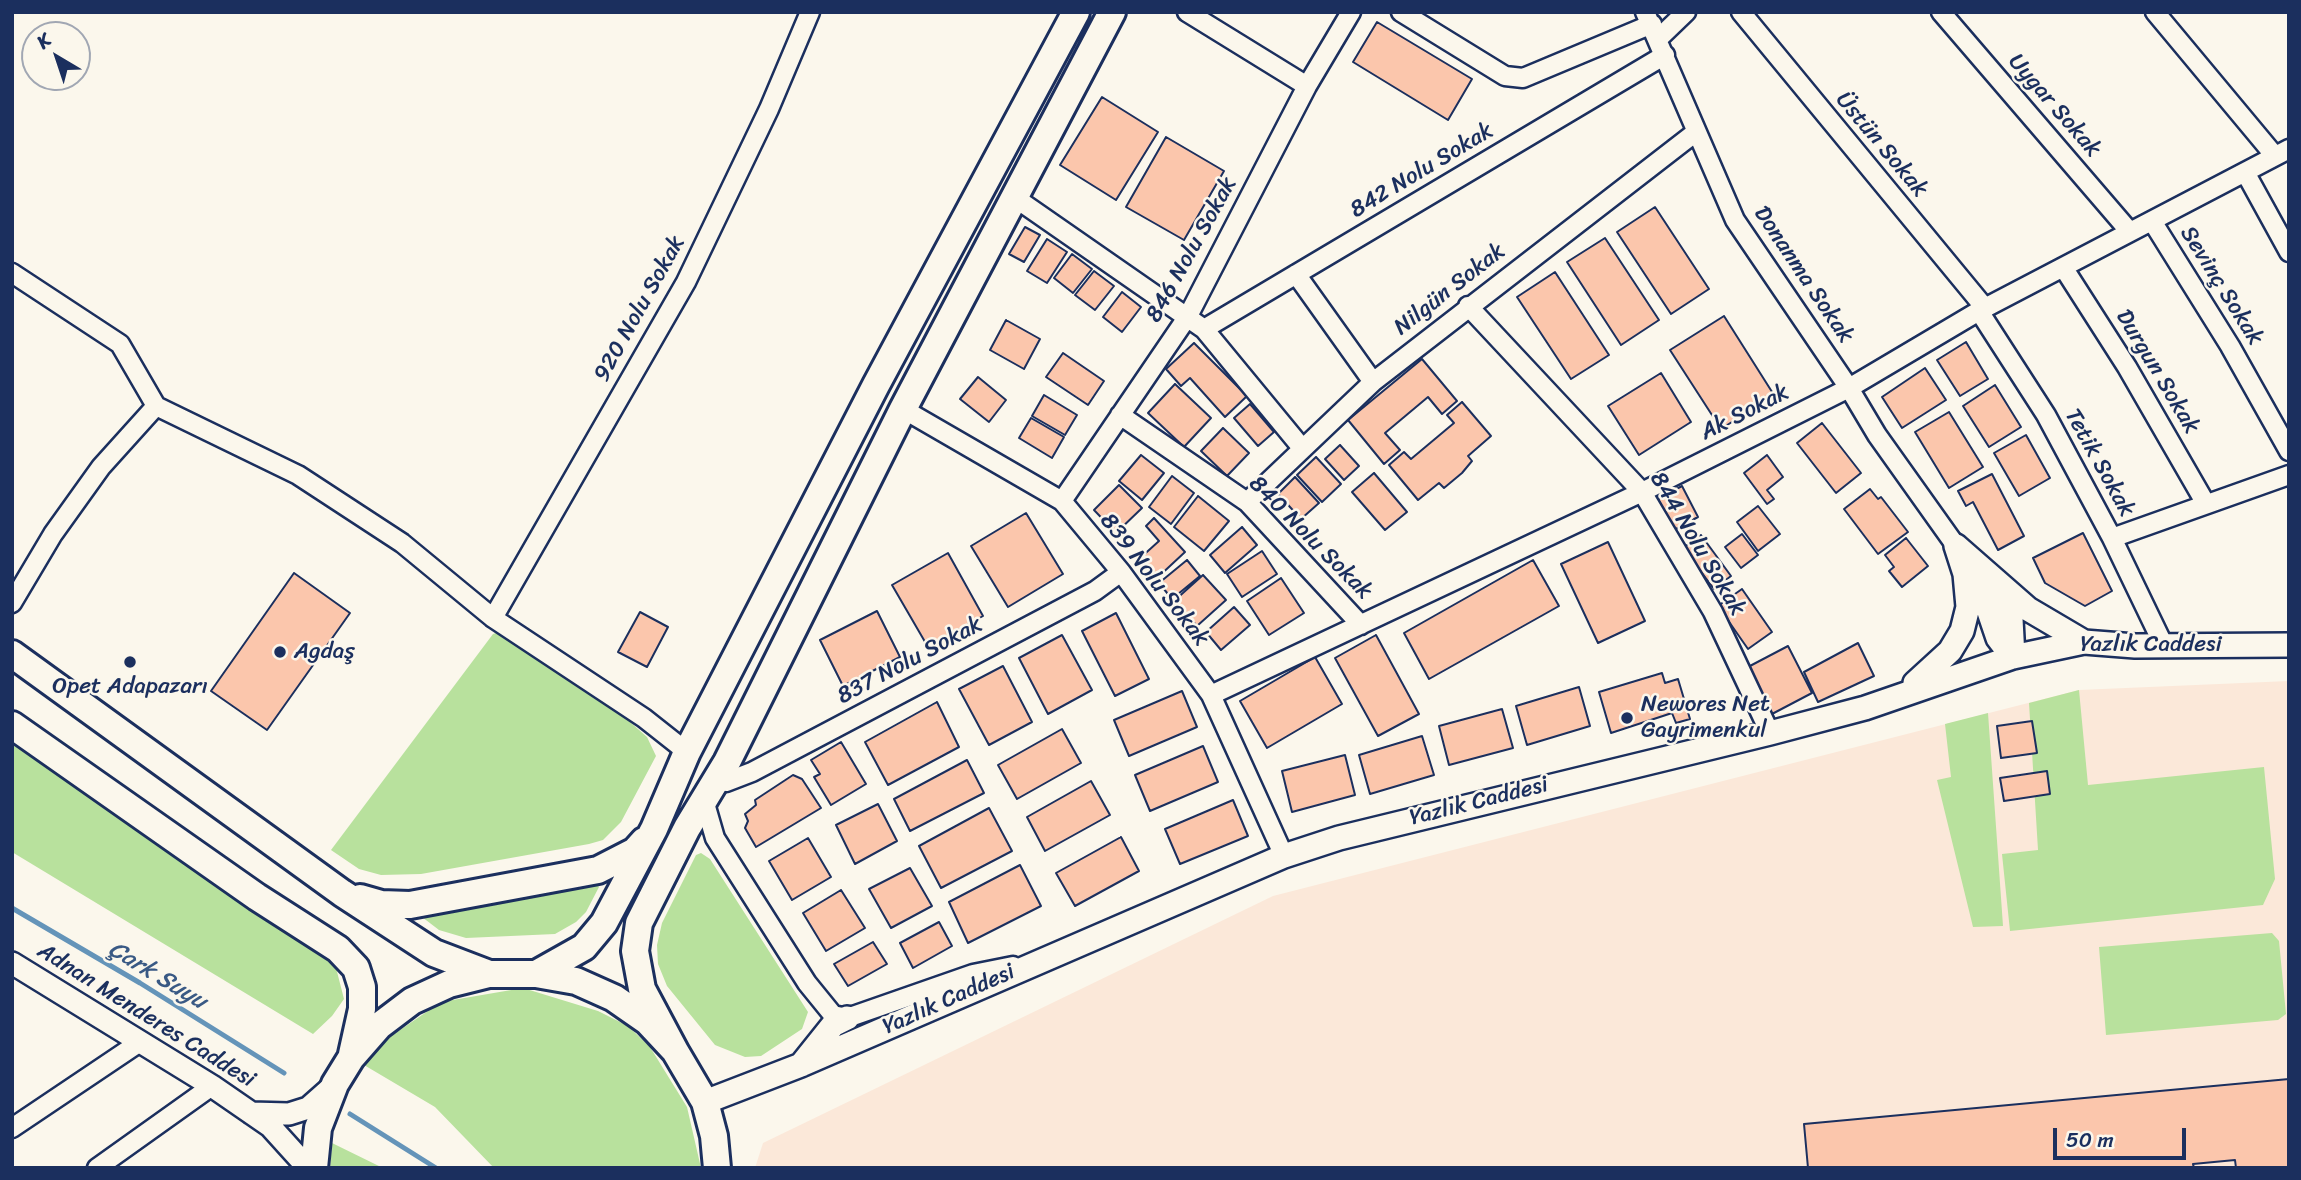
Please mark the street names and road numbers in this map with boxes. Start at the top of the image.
street label: Uygar Sokak [2002,49,2106,163]
street label: Üstün Sokak [1829,87,1933,203]
street label: 842 Nolu Sokak [1345,117,1499,225]
street label: 846 Nolu Sokak [1141,173,1243,327]
street label: Donanma Sokak [1747,201,1859,349]
street label: Sevinç Sokak [2173,221,2269,351]
street label: 920 Nolu Sokak [589,231,691,387]
street label: Nilgün Sokak [1389,238,1511,342]
street label: Durgun Sokak [2109,305,2205,439]
street label: Ak Sokak [1696,379,1794,447]
street label: Tetik Sokak [2058,404,2140,522]
street label: 844 Nolu Sokak [1643,467,1751,621]
street label: 840 Nolu Sokak [1242,470,1378,606]
street label: 839 Nolu Sokak [1094,508,1214,652]
street label: 837 Nolu Sokak [833,611,987,711]
street label: Yazlık Caddesi [2080,631,2222,659]
street label: Yazlık Caddesi [1407,771,1551,833]
street label: Adnan Menderes Caddesi [32,938,260,1094]
street label: Yazlık Caddesi [879,959,1019,1041]

